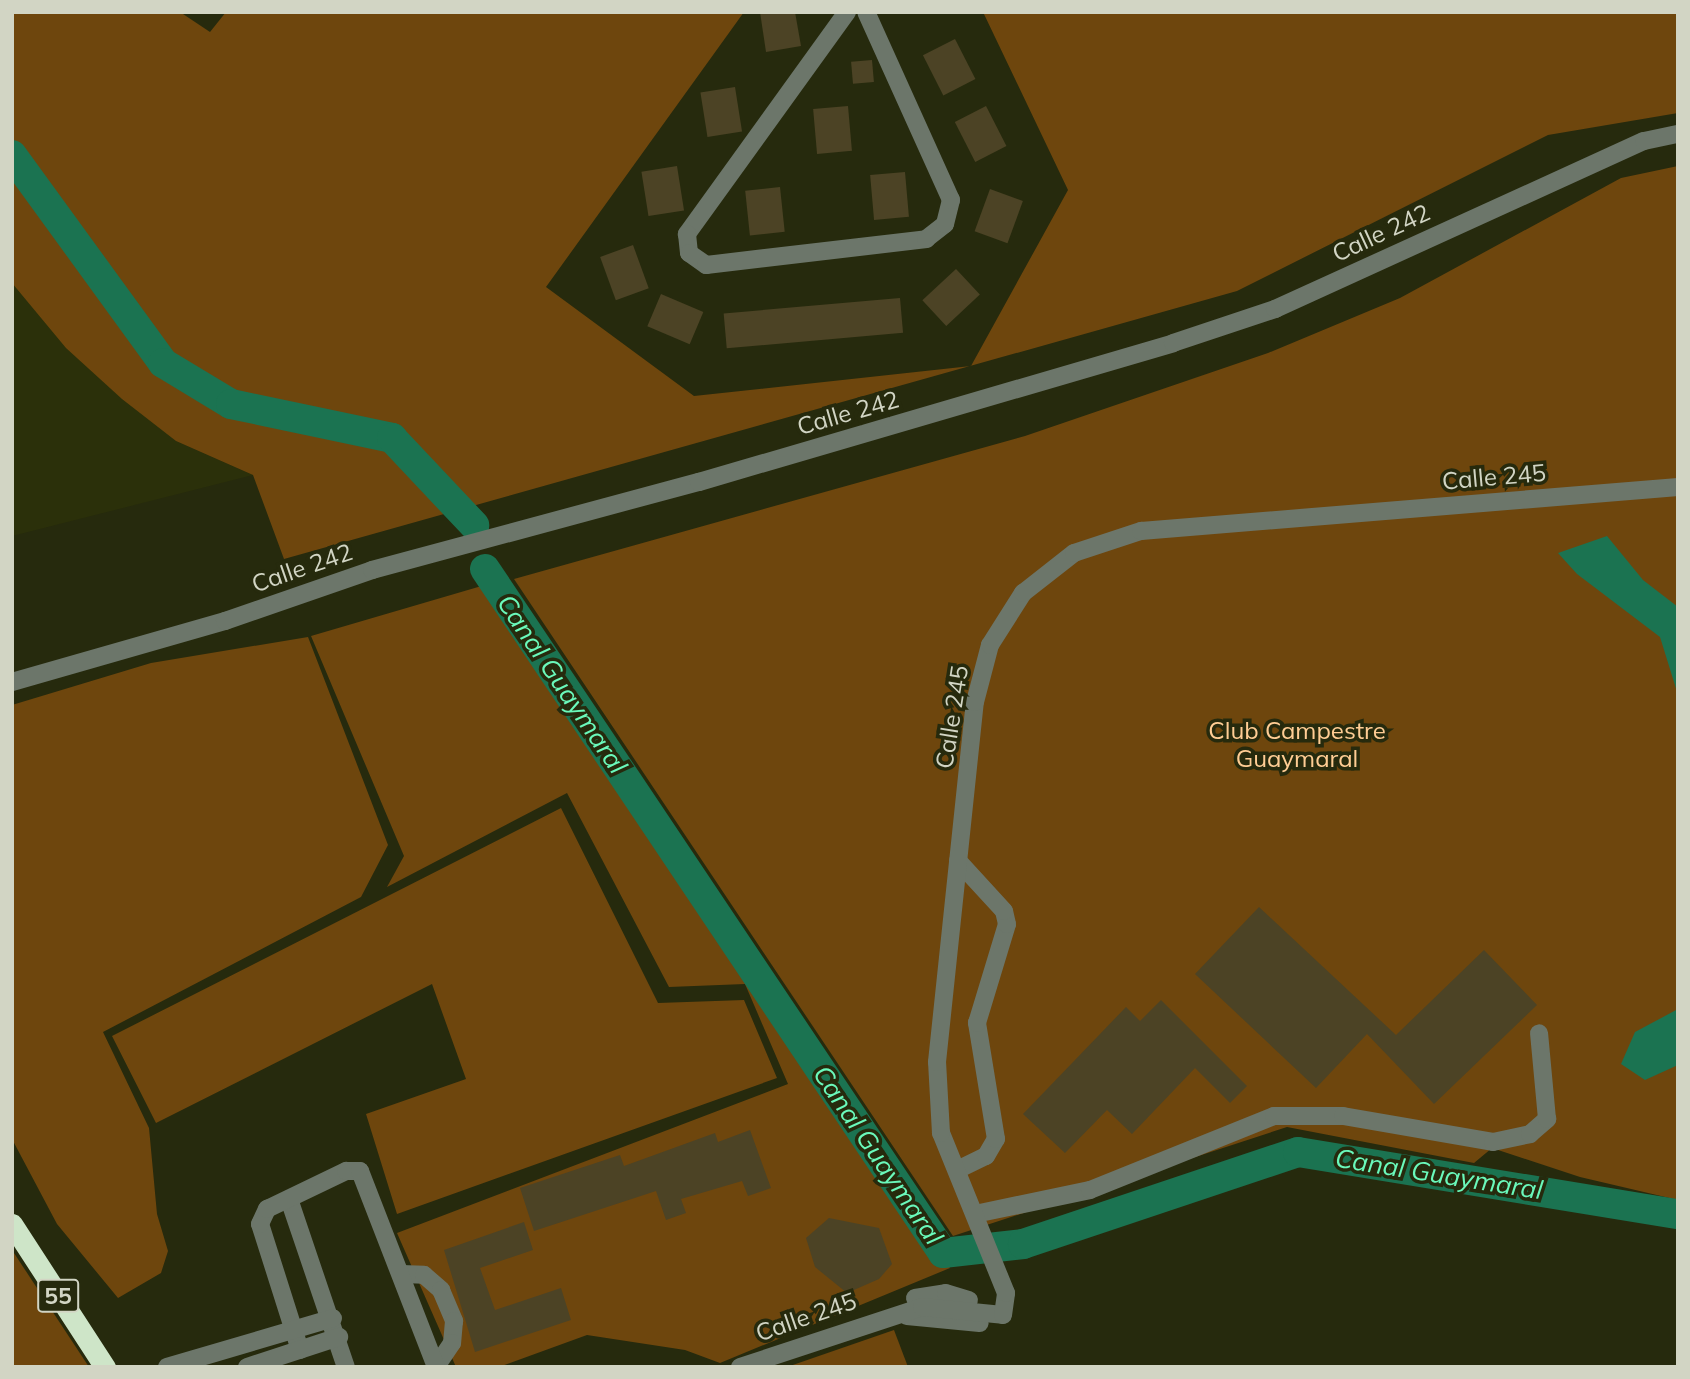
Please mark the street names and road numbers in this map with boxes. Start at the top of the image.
street label: Calle 242 [1328,198,1434,268]
street label: Calle 242 [794,385,902,441]
street label: Calle 245 [1441,458,1547,496]
street label: Calle 242 [248,537,356,599]
street label: Calle 245 [930,663,974,771]
road number: 55 [37,1276,79,1316]
street label: Calle 245 [752,1286,860,1348]

